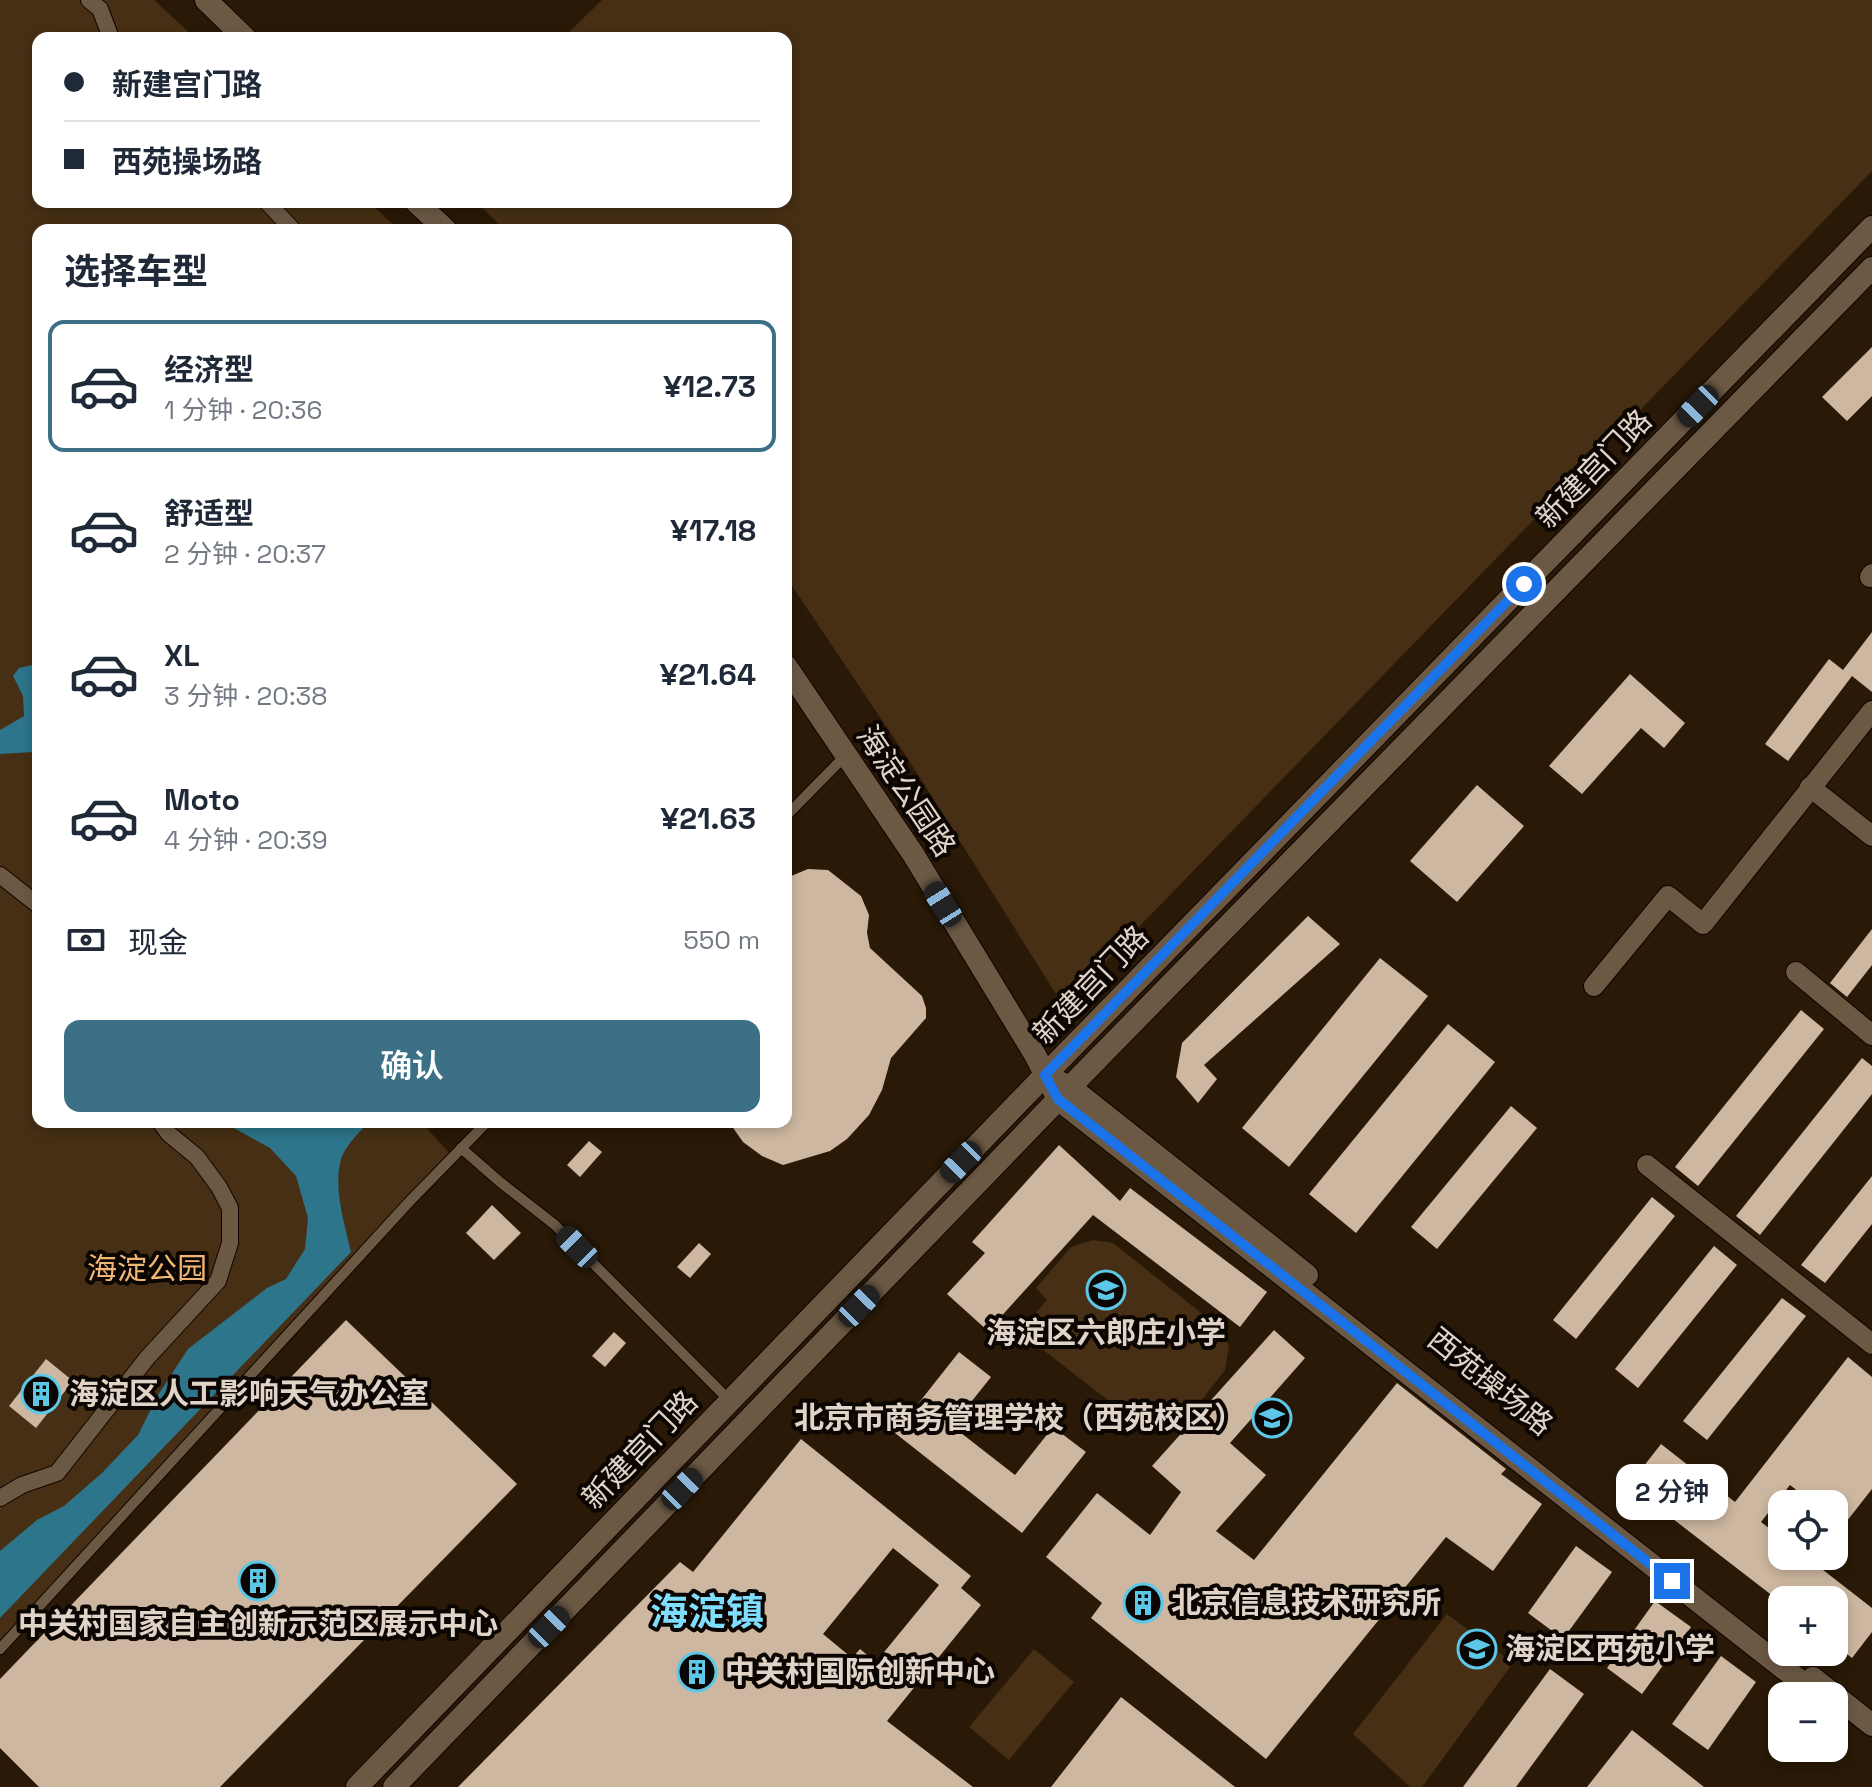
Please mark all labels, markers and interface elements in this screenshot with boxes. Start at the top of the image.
text: 新建宫门路 [112,65,262,104]
text: 西苑操场路 [112,142,262,181]
text: 选择车型 [64,249,208,295]
icon: car [68,350,140,422]
text: 经济型 [164,350,254,389]
text: ¥12.73 [663,367,756,406]
car [1673,380,1723,432]
text: 1 分钟 · 20:36 [164,393,322,427]
street label: 新建宫门路 [1528,401,1660,536]
icon: car [68,494,140,566]
text: 舒适型 [164,494,254,533]
text: ¥17.18 [670,511,756,550]
text: 2 分钟 · 20:37 [164,537,326,571]
route start [1506,566,1542,602]
text: XL [164,636,200,675]
icon: car [68,638,140,710]
text: ¥21.64 [660,655,756,694]
text: 3 分钟 · 20:38 [164,679,327,713]
street label: 海淀公园路 [848,718,965,864]
text: Moto [164,780,240,819]
icon: car [68,782,140,854]
text: ¥21.63 [661,799,756,838]
text: 4 分钟 · 20:39 [164,823,328,857]
car [920,877,966,931]
street label: 新建宫门路 [1025,917,1157,1052]
icon: cash [64,918,108,962]
text: 现金 [128,923,188,962]
text: 550 m [683,923,760,957]
button: 确认 [64,1020,760,1112]
car [936,1136,986,1188]
car [552,1222,602,1272]
park label: 海淀公园 [87,1249,207,1288]
school or university icon: 海淀区六郎庄小学 [1085,1269,1127,1311]
car [834,1280,884,1332]
place label: 海淀区六郎庄小学 [986,1313,1226,1352]
street label: 西苑操场路 [1420,1319,1561,1444]
building icon: 海淀区人工影响天气办公室 [20,1373,62,1415]
place label: 海淀区人工影响天气办公室 [69,1374,429,1413]
street label: 新建宫门路 [574,1382,706,1517]
school or university icon: 北京市商务管理学校（西苑校区） [1251,1397,1293,1439]
place label: 北京市商务管理学校（西苑校区） [794,1398,1244,1437]
car [657,1463,707,1515]
callout: 2 分钟 [1616,1465,1728,1521]
text: 2 分钟 [1635,1475,1709,1509]
map controls [1768,1490,1848,1762]
button: locate [1768,1490,1848,1570]
building icon: 中关村国家自主创新示范区展示中心 [237,1560,279,1602]
route end [1654,1563,1690,1599]
building icon: 北京信息技术研究所 [1122,1582,1164,1624]
place label: 北京信息技术研究所 [1171,1583,1441,1622]
button: + [1768,1586,1848,1666]
district label: 海淀镇 [650,1588,764,1636]
car [524,1601,574,1653]
place label: 中关村国家自主创新示范区展示中心 [18,1604,498,1643]
school or university icon: 海淀区西苑小学 [1456,1628,1498,1670]
place label: 海淀区西苑小学 [1505,1629,1715,1668]
building icon: 中关村国际创新中心 [676,1651,718,1693]
place label: 中关村国际创新中心 [725,1652,995,1691]
button: − [1768,1682,1848,1762]

